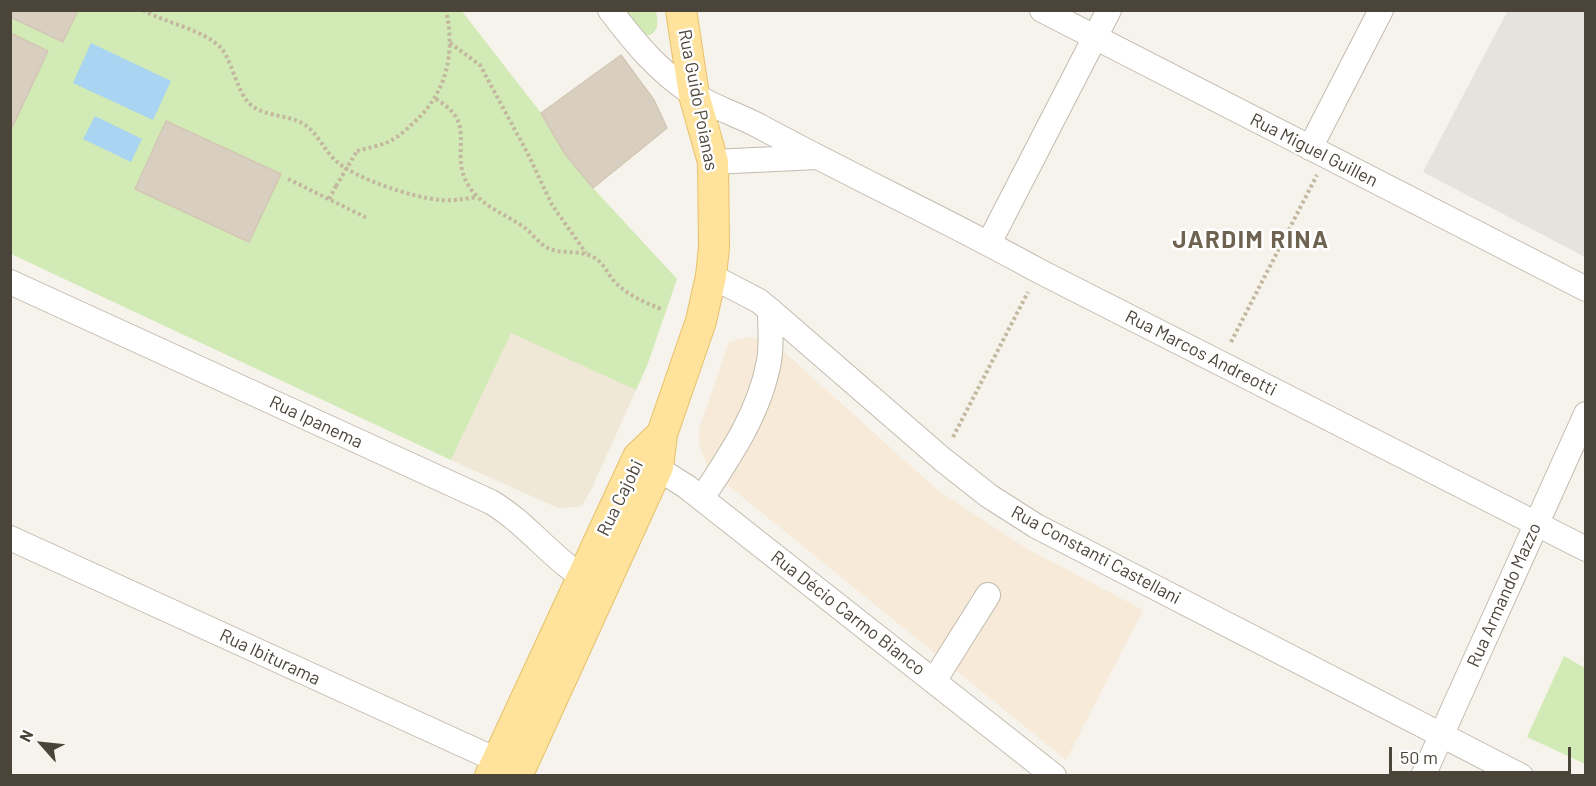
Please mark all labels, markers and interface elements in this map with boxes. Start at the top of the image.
street label: Rua Guido Poianas [674,28,722,172]
street label: Rua Miguel Guillen [1247,109,1381,191]
district label: JARDIM RINA [1172,226,1330,254]
street label: Rua Marcos Andreotti [1122,305,1280,401]
street label: Rua Ipanema [266,391,366,453]
street label: Rua Cajobi [592,456,648,540]
street label: Rua Constanti Castellani [1007,501,1185,609]
street label: Rua Armando Mazzo [1462,519,1546,671]
street label: Rua Décio Carmo Bianco [766,546,930,680]
street label: Rua Ibiturama [216,624,324,690]
north arrow [12,714,72,774]
text: N [15,727,36,745]
scale bar [1392,735,1574,773]
text: 50 m [1400,746,1438,768]

